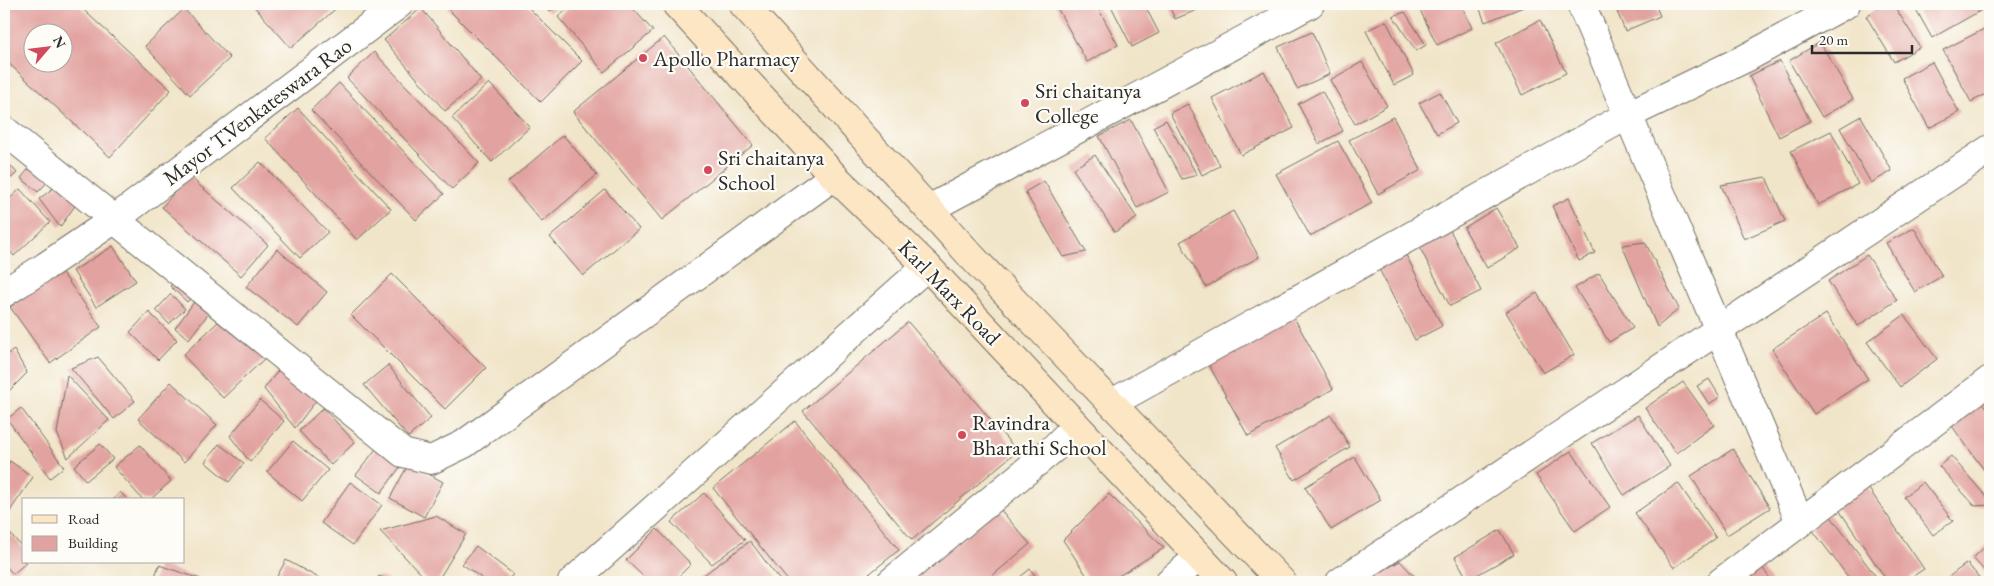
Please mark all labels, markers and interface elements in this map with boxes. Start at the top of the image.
north arrow [22,22,72,72]
scale bar [1812,22,1912,54]
text: 20 m [1819,30,1848,49]
street label: Mayor T.Venkateswara Rao [157,31,358,192]
text: N [49,33,70,52]
place label: Apollo Pharmacy [652,44,800,73]
marker: Apollo Pharmacy [637,52,649,64]
place label: Sri chaitanya College [1035,76,1142,130]
marker: Sri chaitanya College [1019,97,1031,109]
place label: Sri chaitanya School [718,143,825,197]
marker: Sri chaitanya School [702,164,714,176]
street label: Karl Marx Road [892,233,1008,352]
place label: Ravindra Bharathi School [972,408,1106,462]
marker: Ravindra Bharathi School [956,429,968,441]
legend [22,498,185,564]
text: Road [68,509,100,528]
text: Building [68,533,118,552]

